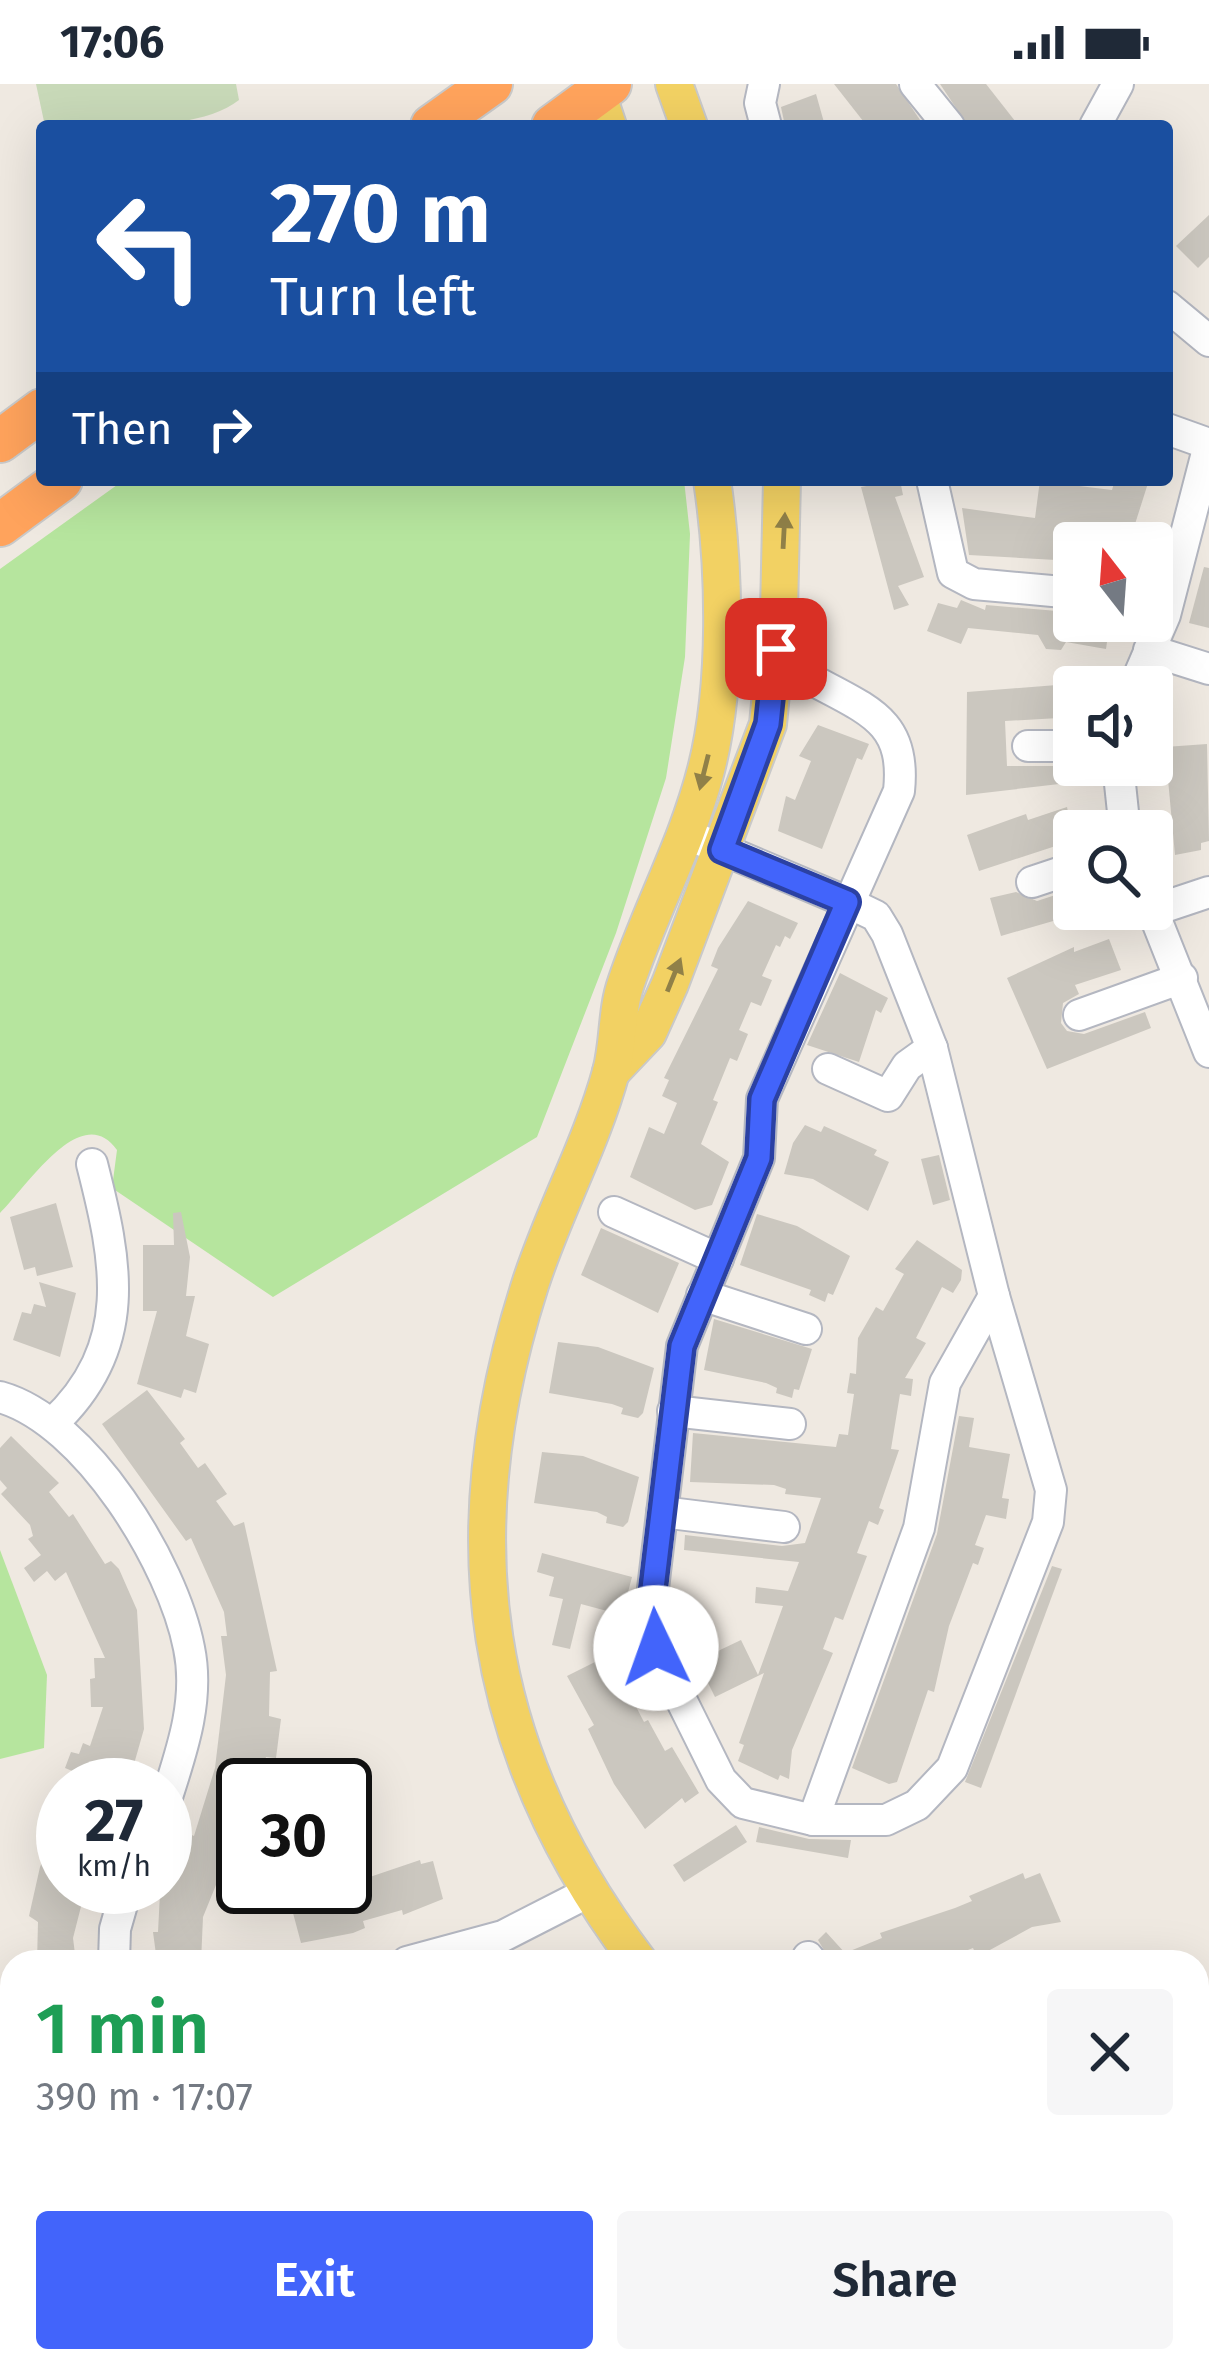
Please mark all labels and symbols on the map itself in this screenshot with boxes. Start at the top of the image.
one-way arrow [775,511,794,549]
north arrow [1053,522,1173,642]
pin [725,598,827,700]
one-way arrow [694,754,713,791]
one-way arrow [665,956,684,992]
position arrow [593,1585,719,1711]
speed limit sign: 30 [216,1758,372,1914]

